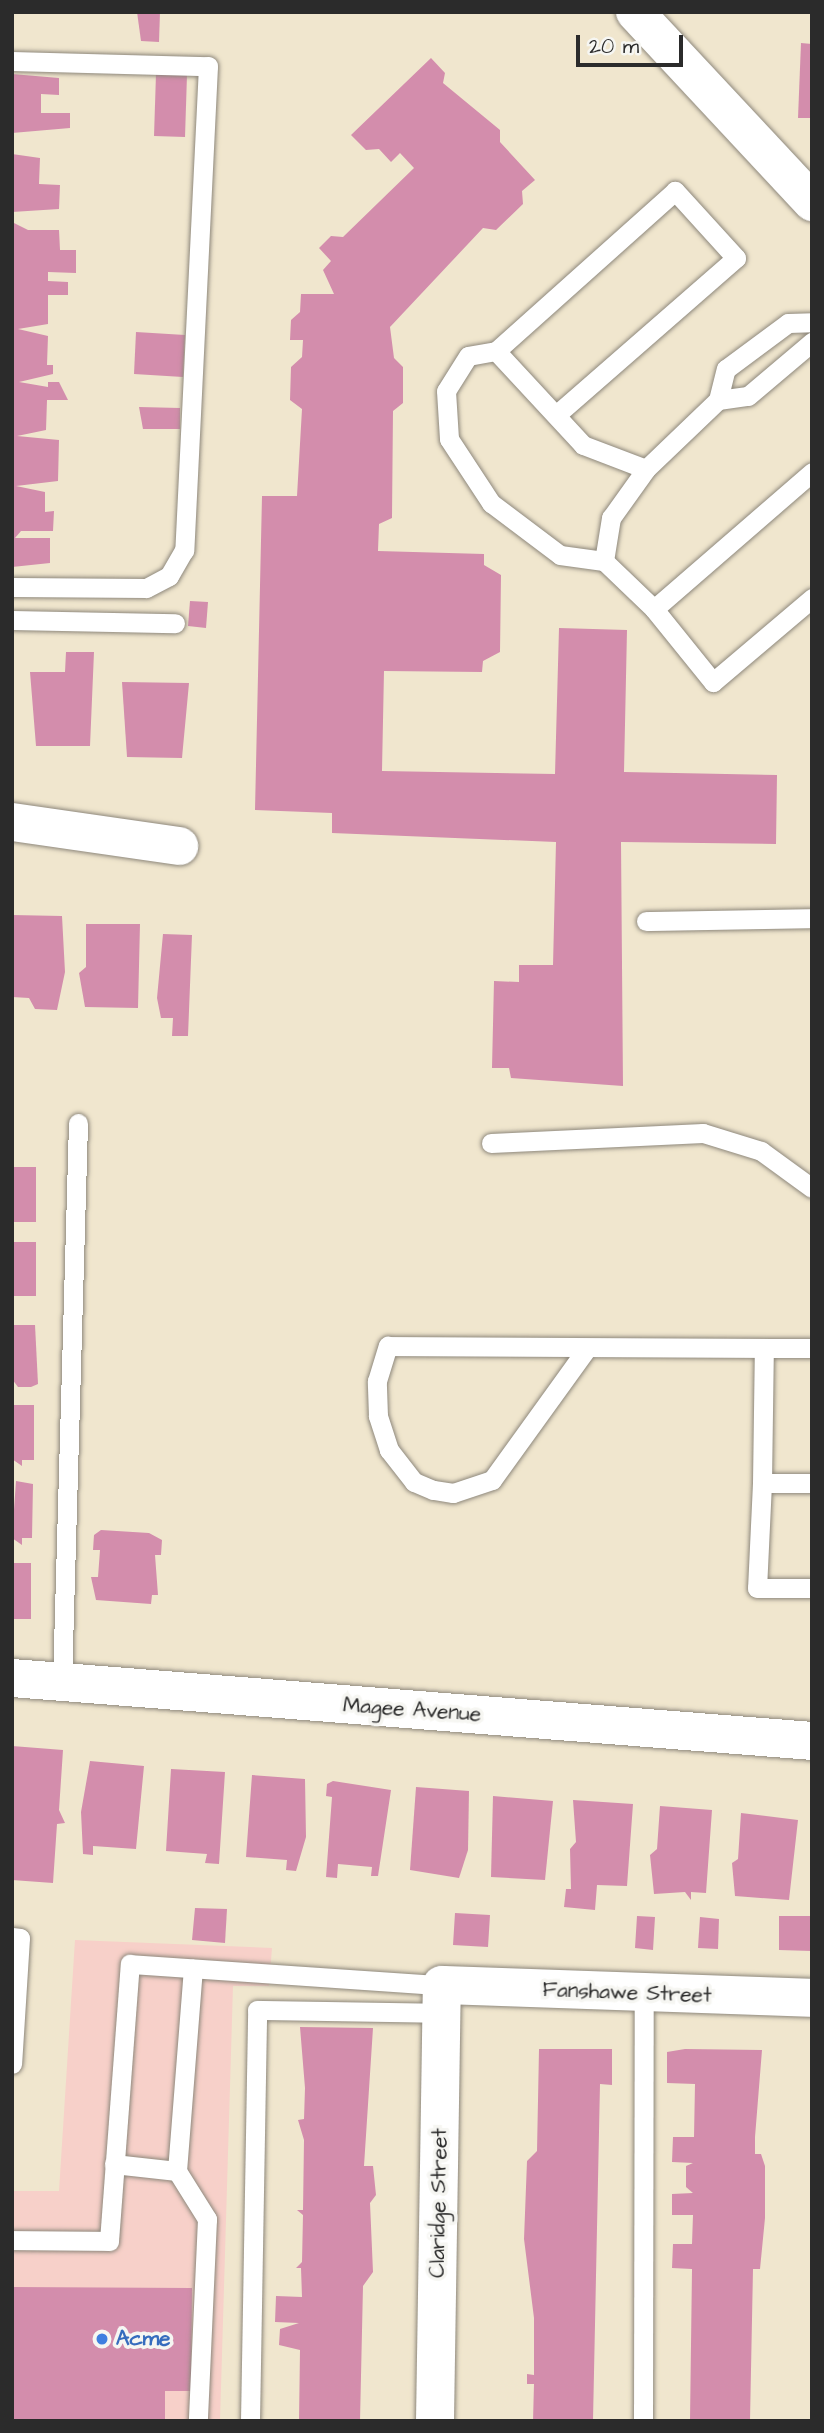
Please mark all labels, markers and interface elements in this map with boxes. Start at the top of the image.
scale bar [579,21,686,65]
text: 20 m [589,32,639,61]
street label: Magee Avenue [342,1693,482,1727]
street label: Fanshawe Street [542,1977,712,2009]
street label: Claridge Street [425,2128,453,2278]
place label: Acme [116,2326,170,2352]
marker: Acme [94,2331,110,2347]

